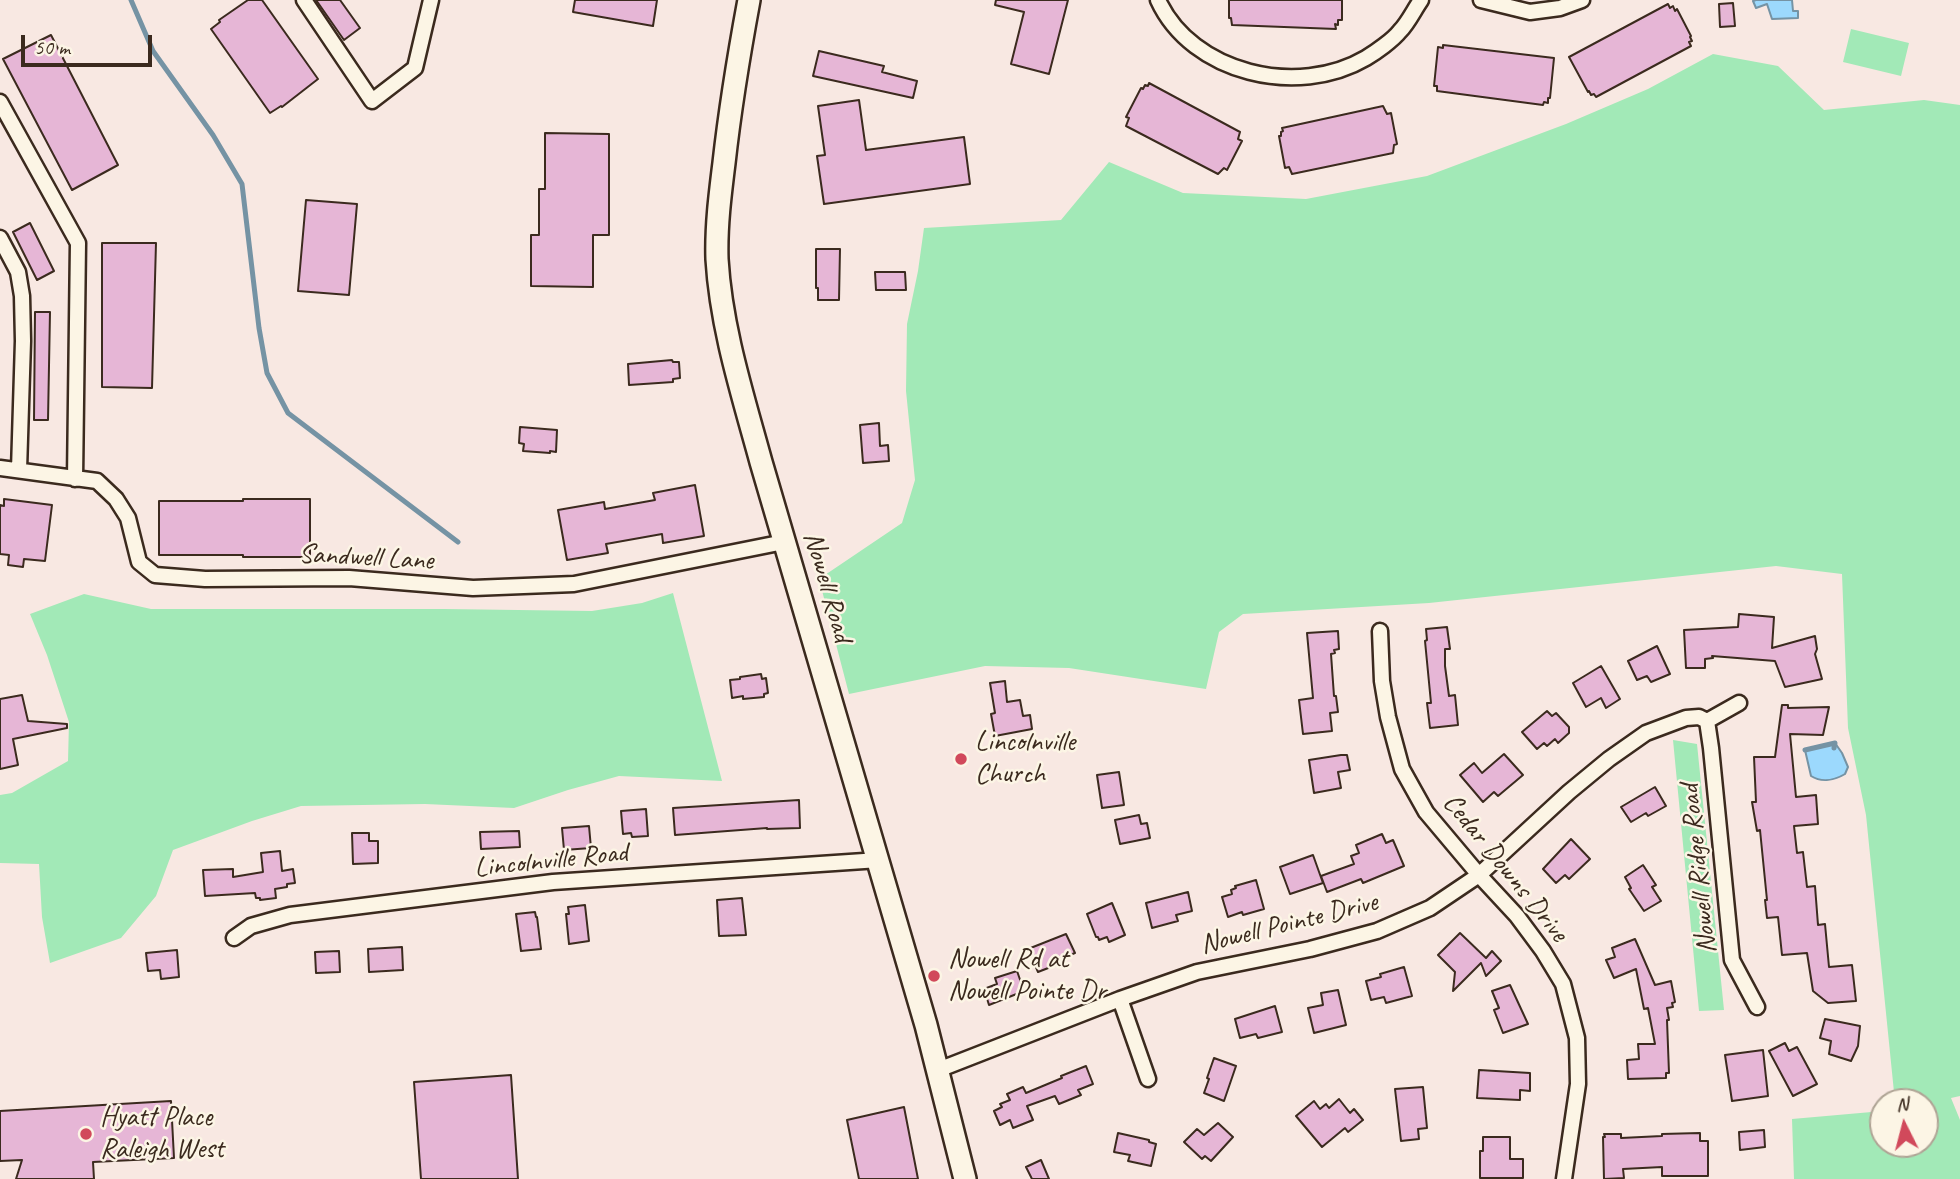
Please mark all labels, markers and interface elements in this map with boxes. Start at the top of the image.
scale bar [24,21,156,65]
text: 50 m [34,34,70,60]
street label: Nowell Road [795,528,859,646]
street label: Sandwell Lane [298,538,434,578]
place label: Lincolnville Church [975,726,1075,792]
marker: Lincolnville Church [953,751,969,767]
street label: Nowell Ridge Road [1673,783,1725,955]
street label: Cedar Downs Drive [1435,787,1575,949]
street label: Lincolnville Road [473,836,629,886]
street label: Nowell Pointe Drive [1197,886,1381,962]
place label: Nowell Rd at Nowell Pointe Dr [948,943,1106,1009]
marker: Nowell Rd at Nowell Pointe Dr [926,968,942,984]
north arrow [1869,1088,1939,1158]
text: N [1895,1092,1909,1117]
place label: Hyatt Place Raleigh West [100,1101,224,1167]
marker: Hyatt Place Raleigh West [78,1126,94,1142]

